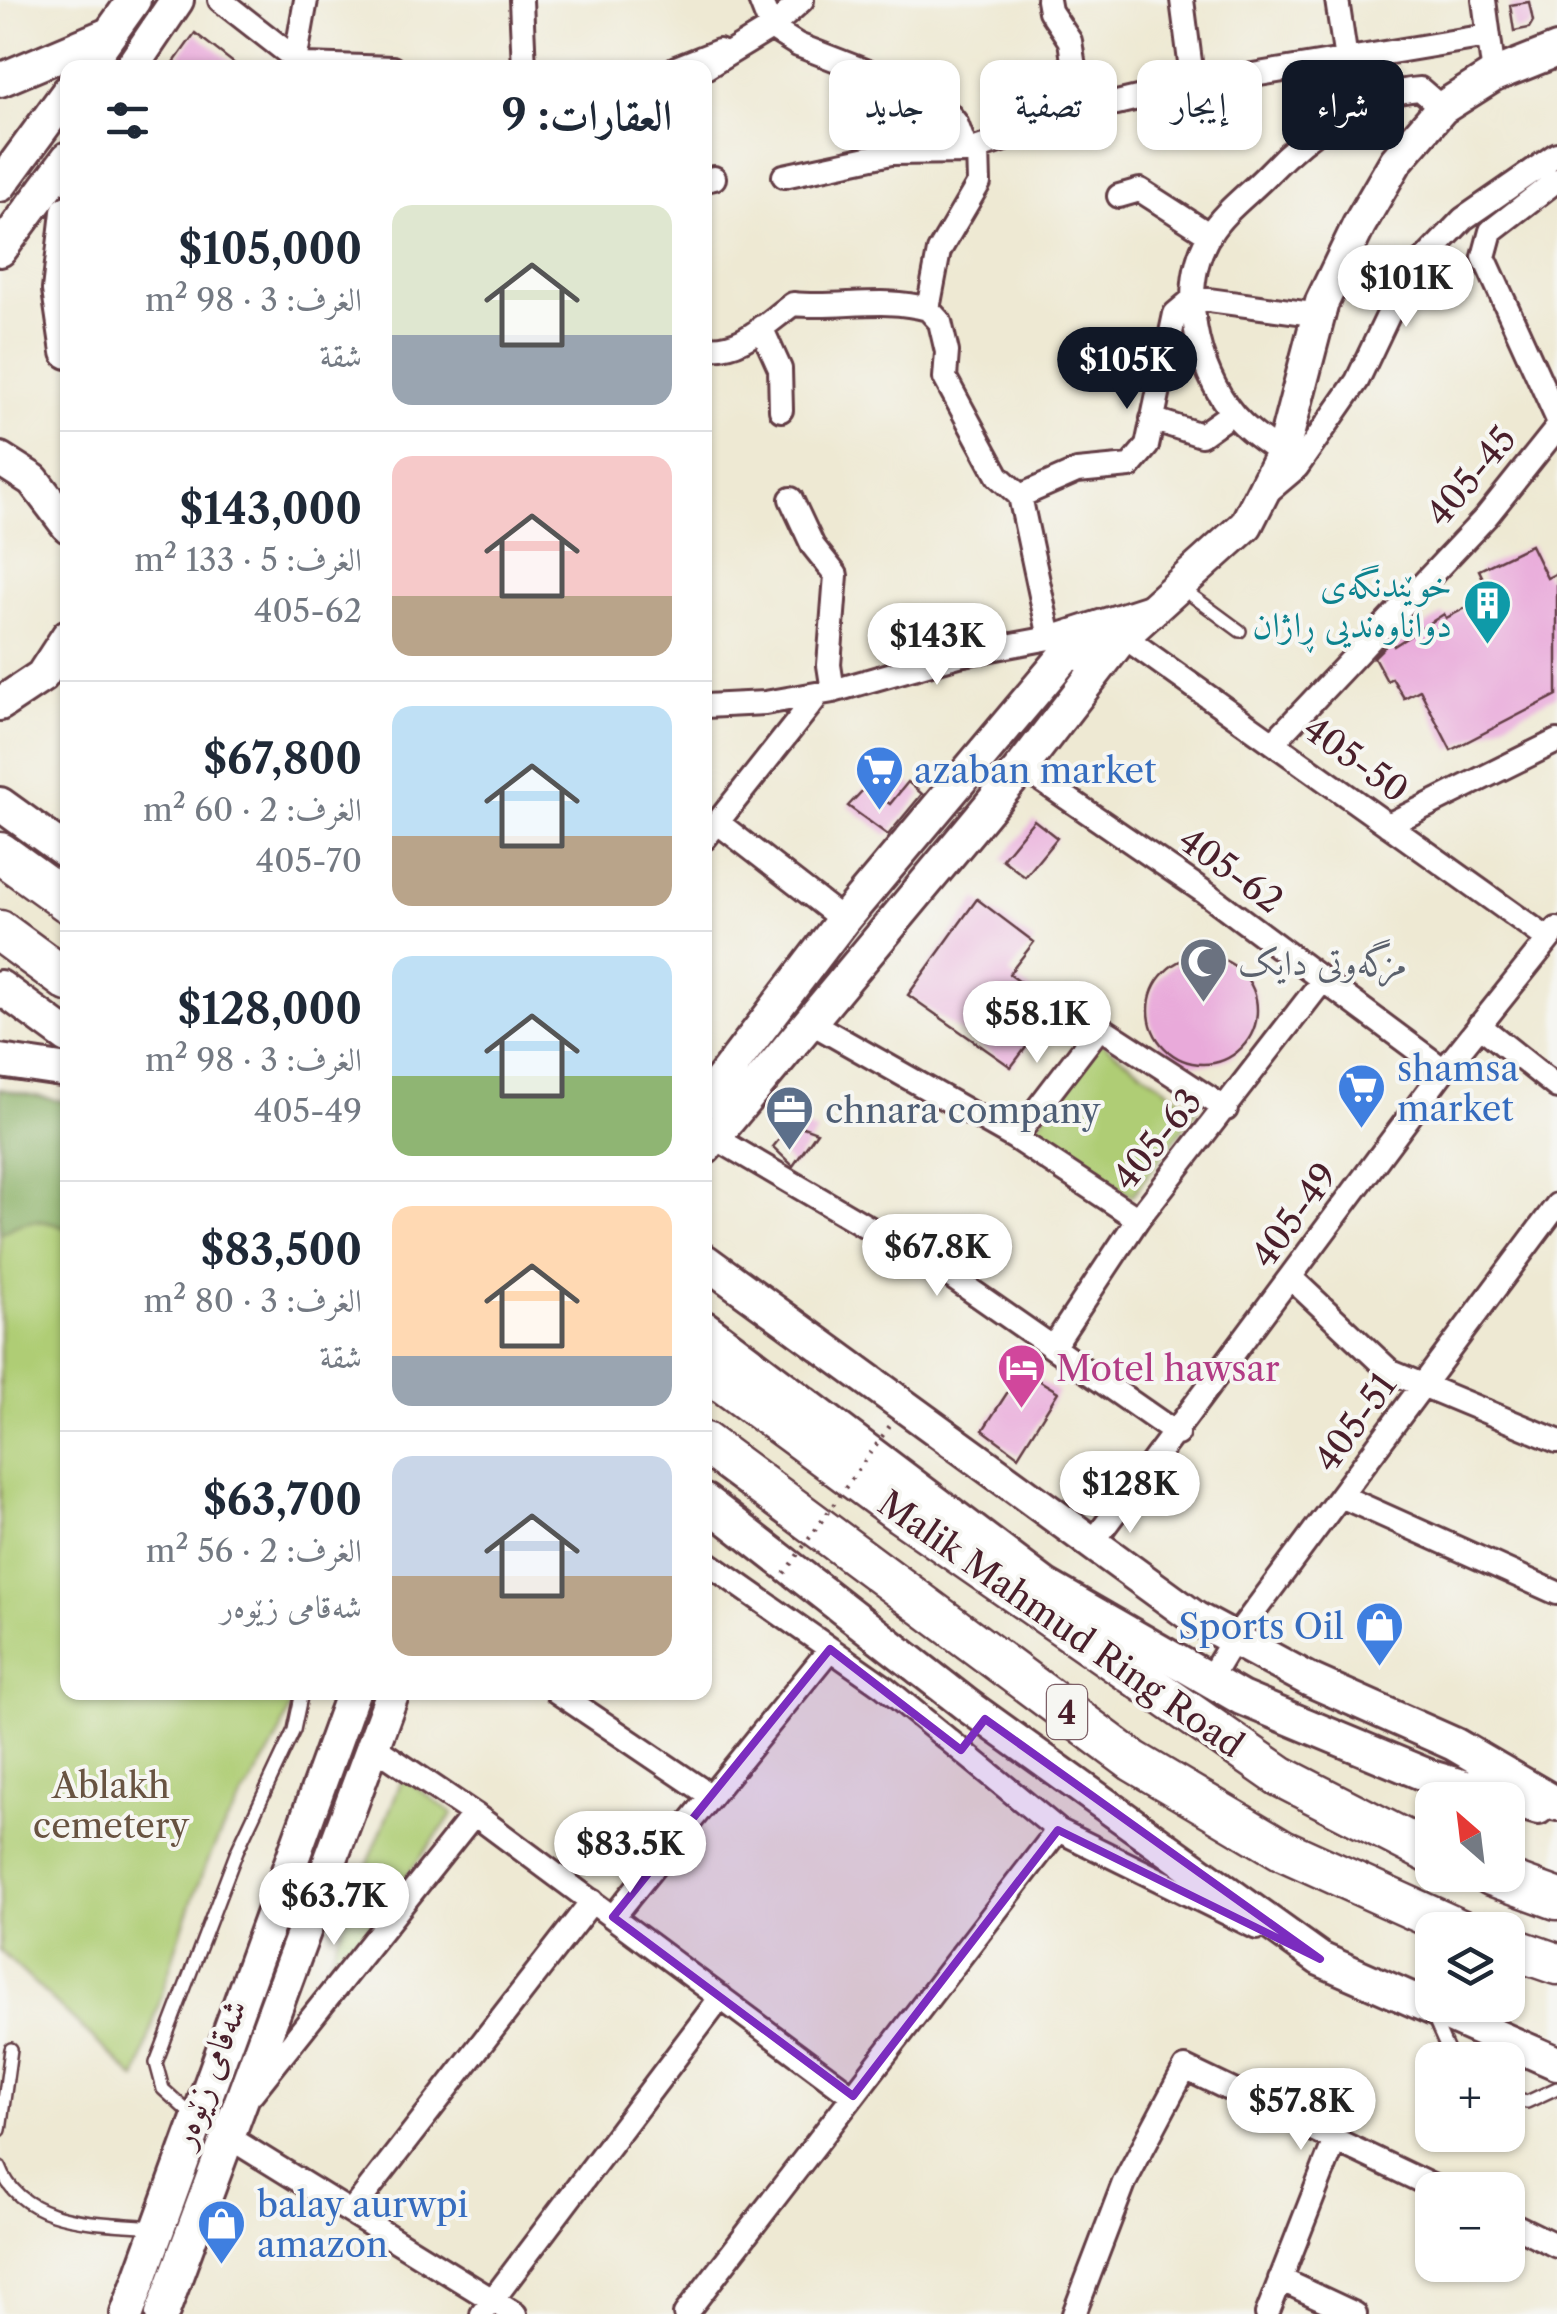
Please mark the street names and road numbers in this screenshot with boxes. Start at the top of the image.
street label: 405-45 [1417,417,1525,535]
street label: 405-50 [1295,707,1417,811]
street label: 405-62 [1171,818,1291,922]
street label: 405-63 [1103,1080,1211,1198]
street label: 405-49 [1242,1155,1346,1275]
street label: 405-51 [1305,1364,1405,1480]
street label: Malik Mahmud Ring Road [870,1481,1252,1767]
road number: 4 [1047,1685,1087,1739]
street label: شەقامی زێوەر [159,1993,257,2156]

